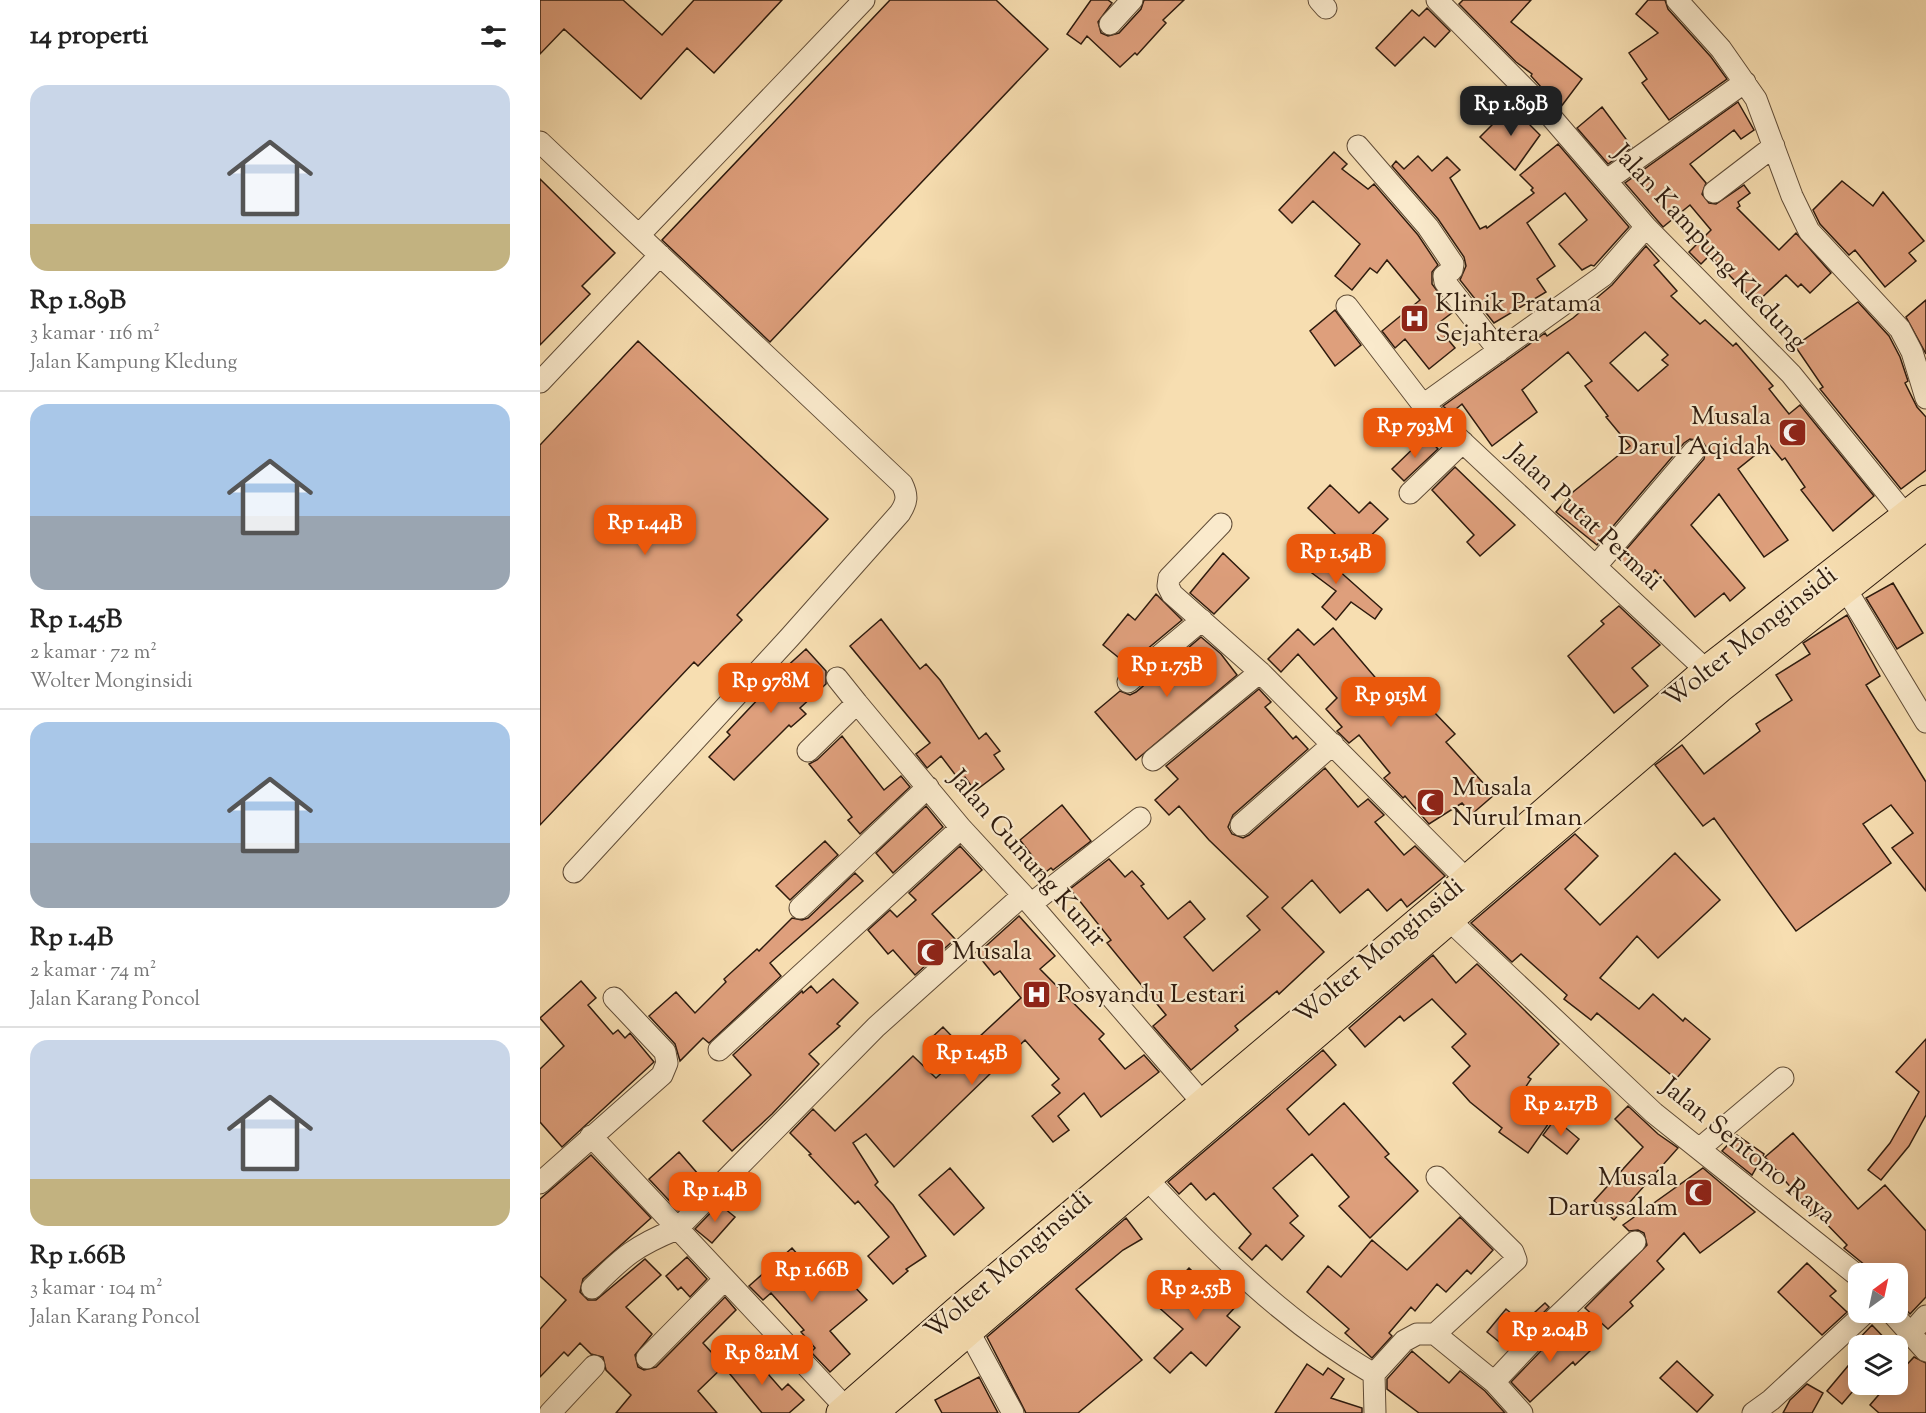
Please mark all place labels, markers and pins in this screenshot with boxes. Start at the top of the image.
pin: Rp 1.89B [1449,86,1573,137]
place label: Klinik Pratama Sejahtera [1435,286,1601,353]
hospital icon: Klinik Pratama Sejahtera [1398,303,1430,335]
place label: Musala Darul Aqidah [1618,399,1771,466]
pin: Rp 793M [1360,408,1470,459]
mosque icon: Musala Darul Aqidah [1776,416,1808,448]
pin: Rp 1.44B [583,505,707,556]
pin: Rp 1.54B [1274,534,1398,585]
pin: Rp 1.75B [1105,647,1229,698]
pin: Rp 978M [716,663,826,714]
pin: Rp 915M [1336,677,1446,728]
place label: Musala Nurul Iman [1452,770,1583,837]
mosque icon: Musala Nurul Iman [1415,787,1447,819]
place label: Musala [952,934,1032,971]
mosque icon: Musala [915,936,947,968]
place label: Posyandu Lestari [1057,977,1246,1014]
hospital icon: Posyandu Lestari [1020,979,1052,1011]
pin: Rp 1.45B [910,1035,1034,1086]
pin: Rp 2.17B [1499,1086,1623,1137]
place label: Musala Darussalam [1548,1160,1678,1227]
pin: Rp 1.4B [660,1172,770,1223]
mosque icon: Musala Darussalam [1683,1177,1715,1209]
pin: Rp 1.66B [750,1252,874,1303]
pin: Rp 2.55B [1134,1270,1258,1321]
pin: Rp 2.04B [1488,1312,1612,1363]
pin: Rp 821M [707,1335,817,1386]

